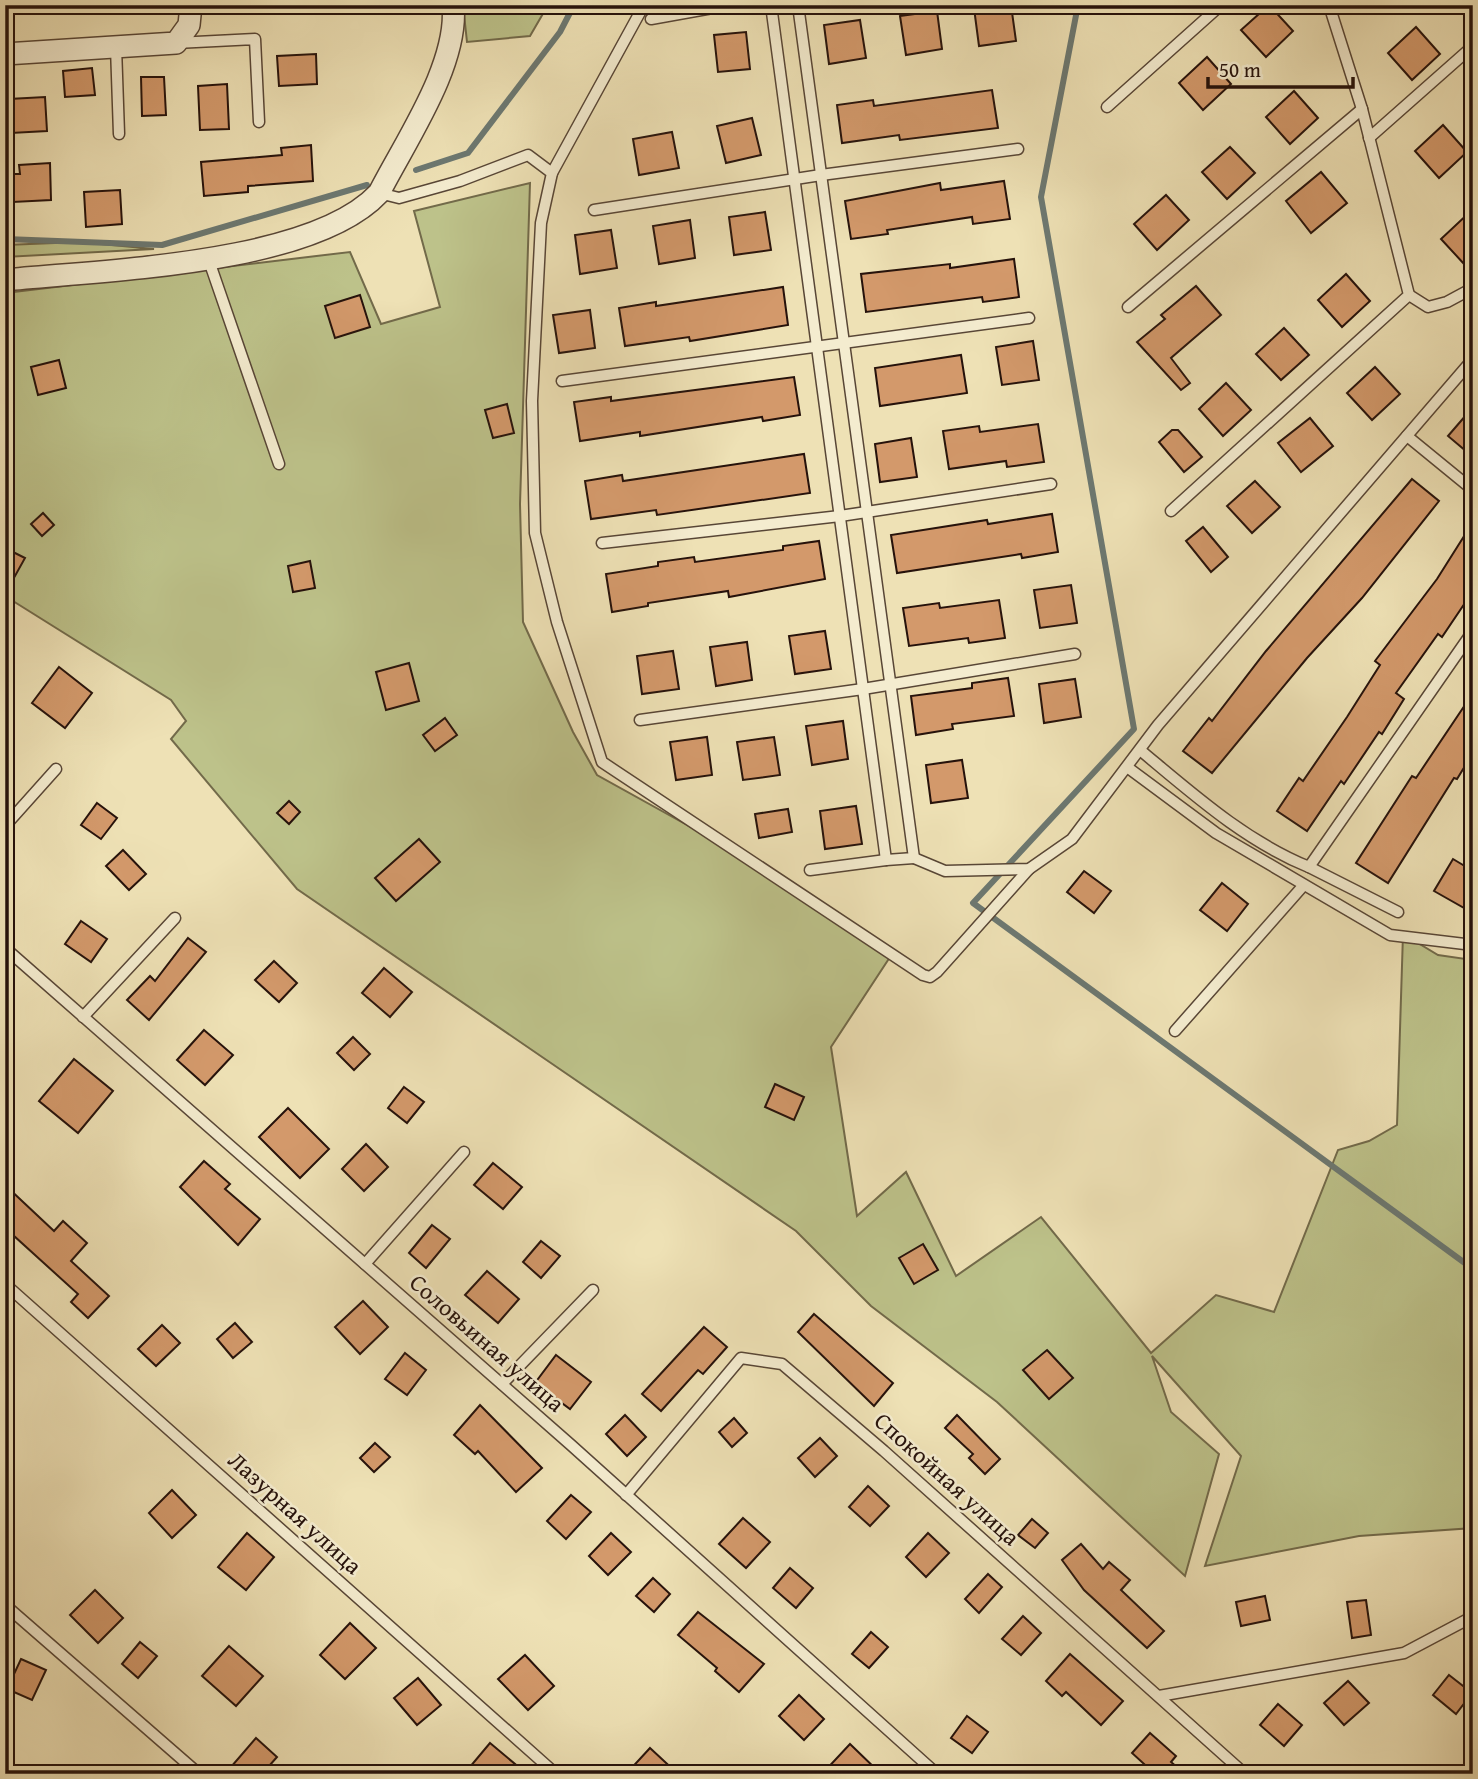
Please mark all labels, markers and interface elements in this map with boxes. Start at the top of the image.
scale bar [1208,46,1354,90]
text: 50 m [1219,54,1261,85]
street label: Соловьиная улица [402,1265,573,1420]
street label: Спокойная улица [867,1404,1028,1554]
street label: Лазурная улица [221,1443,371,1583]

